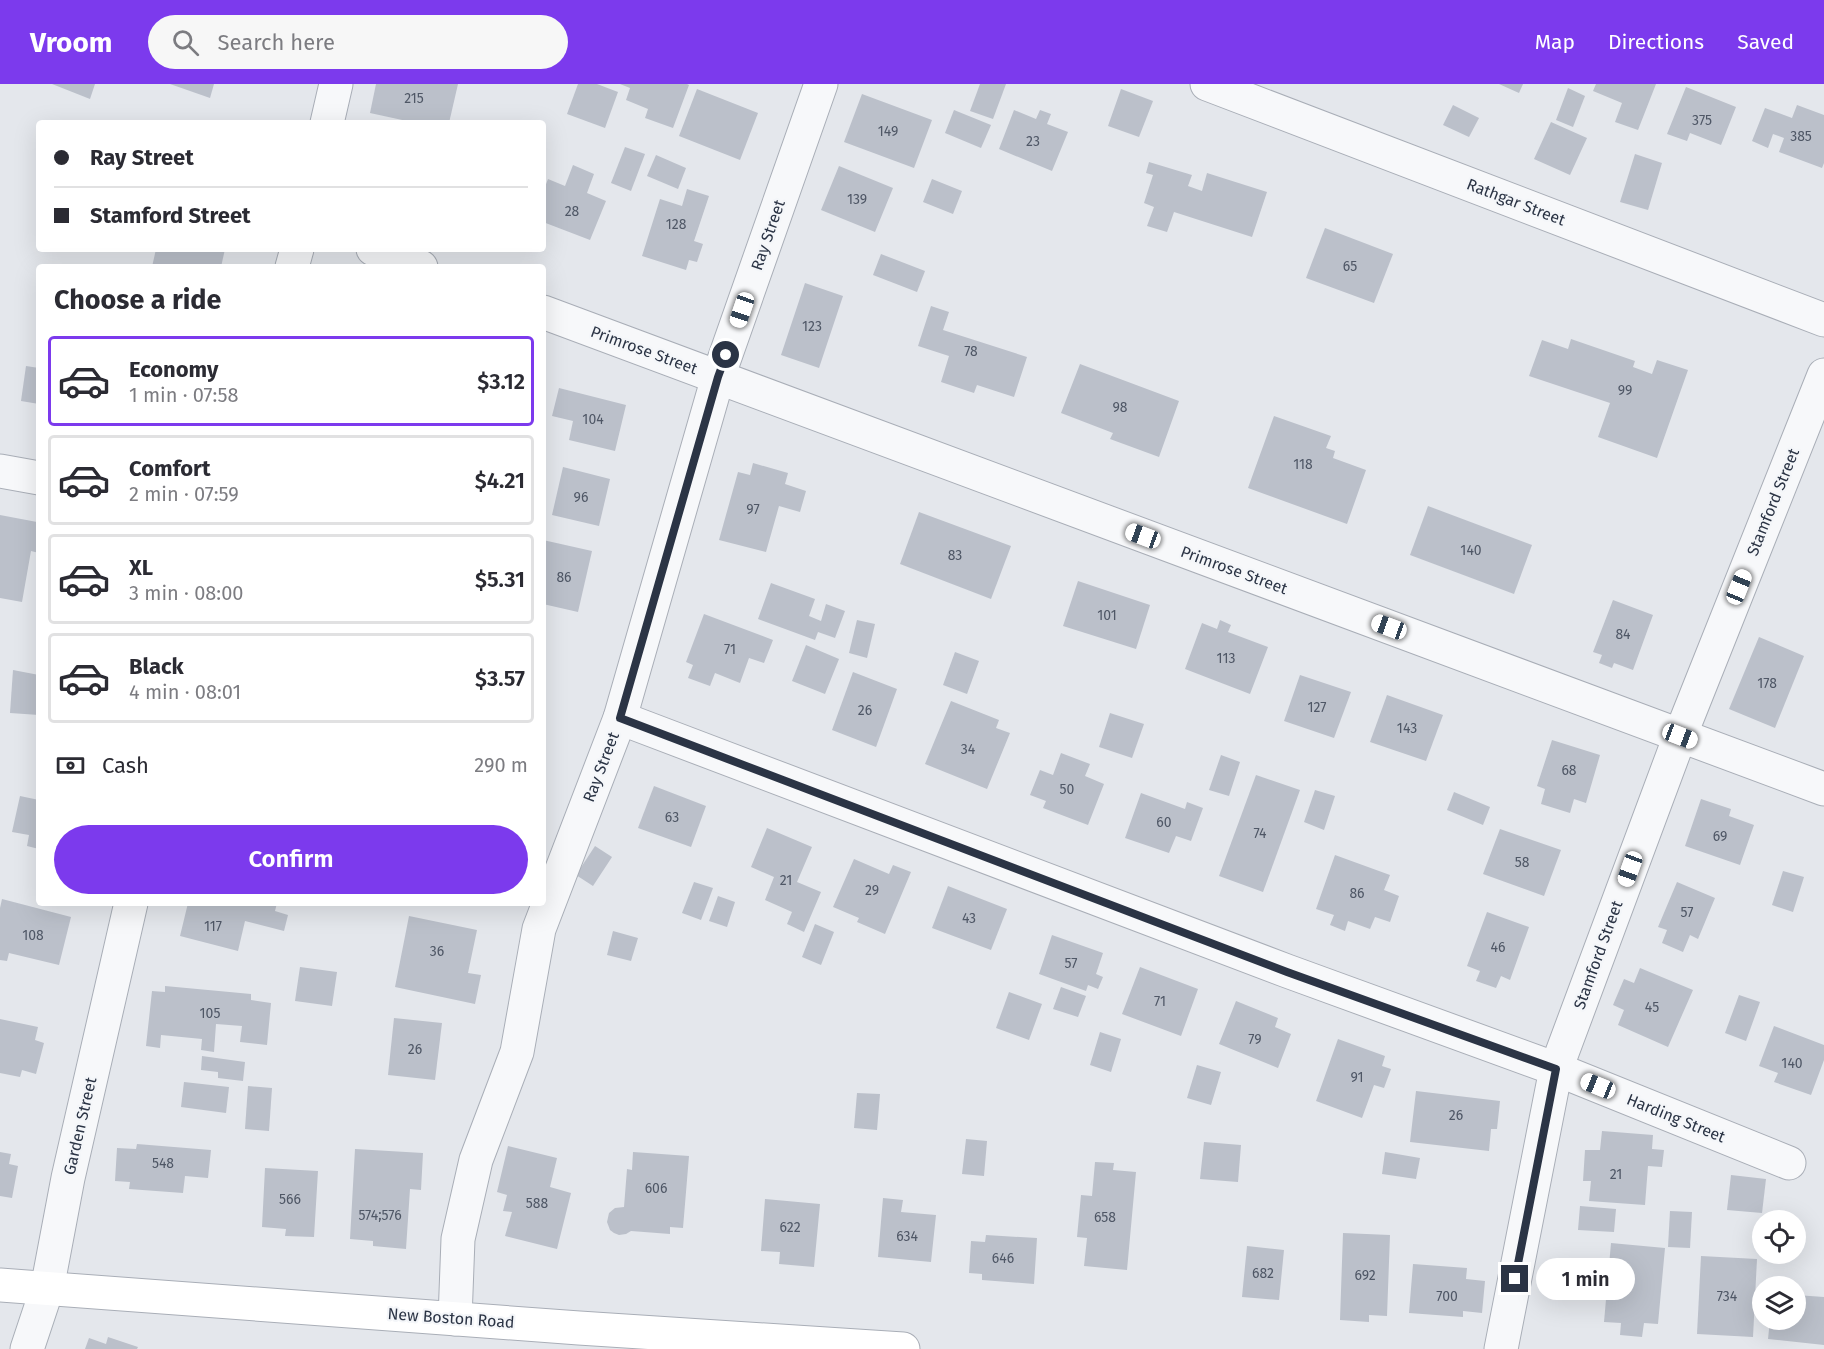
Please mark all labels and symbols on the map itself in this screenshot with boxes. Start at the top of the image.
house number: 215 [404,90,424,107]
house number: 375 [1692,112,1712,129]
house number: 149 [878,123,898,140]
house number: 385 [1790,128,1812,145]
house number: 23 [1026,133,1040,150]
street label: Rathgar Street [1464,175,1568,230]
house number: 139 [847,191,867,208]
street label: Ray Street [747,197,789,273]
house number: 28 [565,203,580,220]
house number: 128 [666,216,687,233]
house number: 65 [1343,258,1357,275]
car [728,290,756,330]
house number: 123 [802,318,822,335]
street label: Primrose Street [588,322,700,378]
route start [712,341,739,368]
house number: 78 [964,343,978,360]
house number: 99 [1618,382,1632,399]
house number: 98 [1112,399,1128,416]
house number: 104 [582,411,604,428]
street label: Stamford Street [1743,445,1803,559]
house number: 118 [1293,456,1313,473]
house number: 96 [574,489,588,506]
house number: 97 [746,501,760,518]
car [1123,521,1163,551]
street label: Primrose Street [1178,542,1290,598]
house number: 140 [1460,542,1482,559]
house number: 83 [948,547,962,564]
car [1724,567,1754,607]
house number: 86 [556,569,572,586]
house number: 101 [1097,607,1117,624]
car [1369,612,1409,642]
house number: 84 [1615,626,1631,643]
house number: 71 [724,641,736,658]
house number: 113 [1217,650,1235,667]
house number: 178 [1757,675,1777,692]
house number: 127 [1307,699,1327,716]
house number: 26 [858,702,872,719]
house number: 143 [1397,720,1417,737]
car [1660,721,1700,751]
street label: Ray Street [579,729,623,805]
house number: 34 [961,741,976,758]
house number: 68 [1561,762,1577,779]
house number: 50 [1060,781,1075,798]
house number: 63 [665,809,679,826]
house number: 60 [1156,814,1172,831]
house number: 74 [1253,825,1267,842]
house number: 69 [1713,828,1727,845]
car [1615,849,1645,889]
house number: 58 [1515,854,1530,871]
house number: 21 [780,872,792,889]
house number: 29 [865,882,879,899]
house number: 86 [1349,885,1365,902]
street label: Stamford Street [1570,898,1627,1012]
house number: 57 [1681,904,1693,921]
house number: 43 [962,910,976,927]
house number: 117 [204,918,222,935]
house number: 108 [22,927,44,944]
house number: 46 [1491,939,1505,956]
house number: 36 [430,943,444,960]
house number: 57 [1065,955,1077,972]
house number: 71 [1154,993,1166,1010]
house number: 45 [1645,999,1659,1016]
house number: 105 [200,1005,220,1022]
house number: 79 [1248,1031,1262,1048]
house number: 26 [408,1041,422,1058]
house number: 140 [1781,1055,1803,1072]
house number: 91 [1350,1069,1364,1086]
car [1578,1071,1618,1101]
street label: Garden Street [60,1075,101,1177]
street label: Harding Street [1624,1090,1728,1147]
house number: 26 [1449,1107,1463,1124]
house number: 548 [152,1155,174,1172]
house number: 21 [1610,1166,1622,1183]
house number: 606 [645,1180,667,1197]
house number: 566 [279,1191,301,1208]
house number: 588 [526,1195,549,1212]
house number: 574;576 [358,1207,402,1224]
house number: 658 [1094,1209,1116,1226]
house number: 622 [779,1219,801,1236]
house number: 634 [896,1228,918,1245]
house number: 646 [992,1250,1014,1267]
callout: 1 min [1536,1258,1635,1300]
house number: 682 [1252,1265,1274,1282]
route end [1501,1265,1528,1292]
house number: 692 [1354,1267,1376,1284]
house number: 700 [1436,1288,1458,1305]
house number: 734 [1717,1288,1738,1305]
street label: New Boston Road [387,1304,515,1332]

